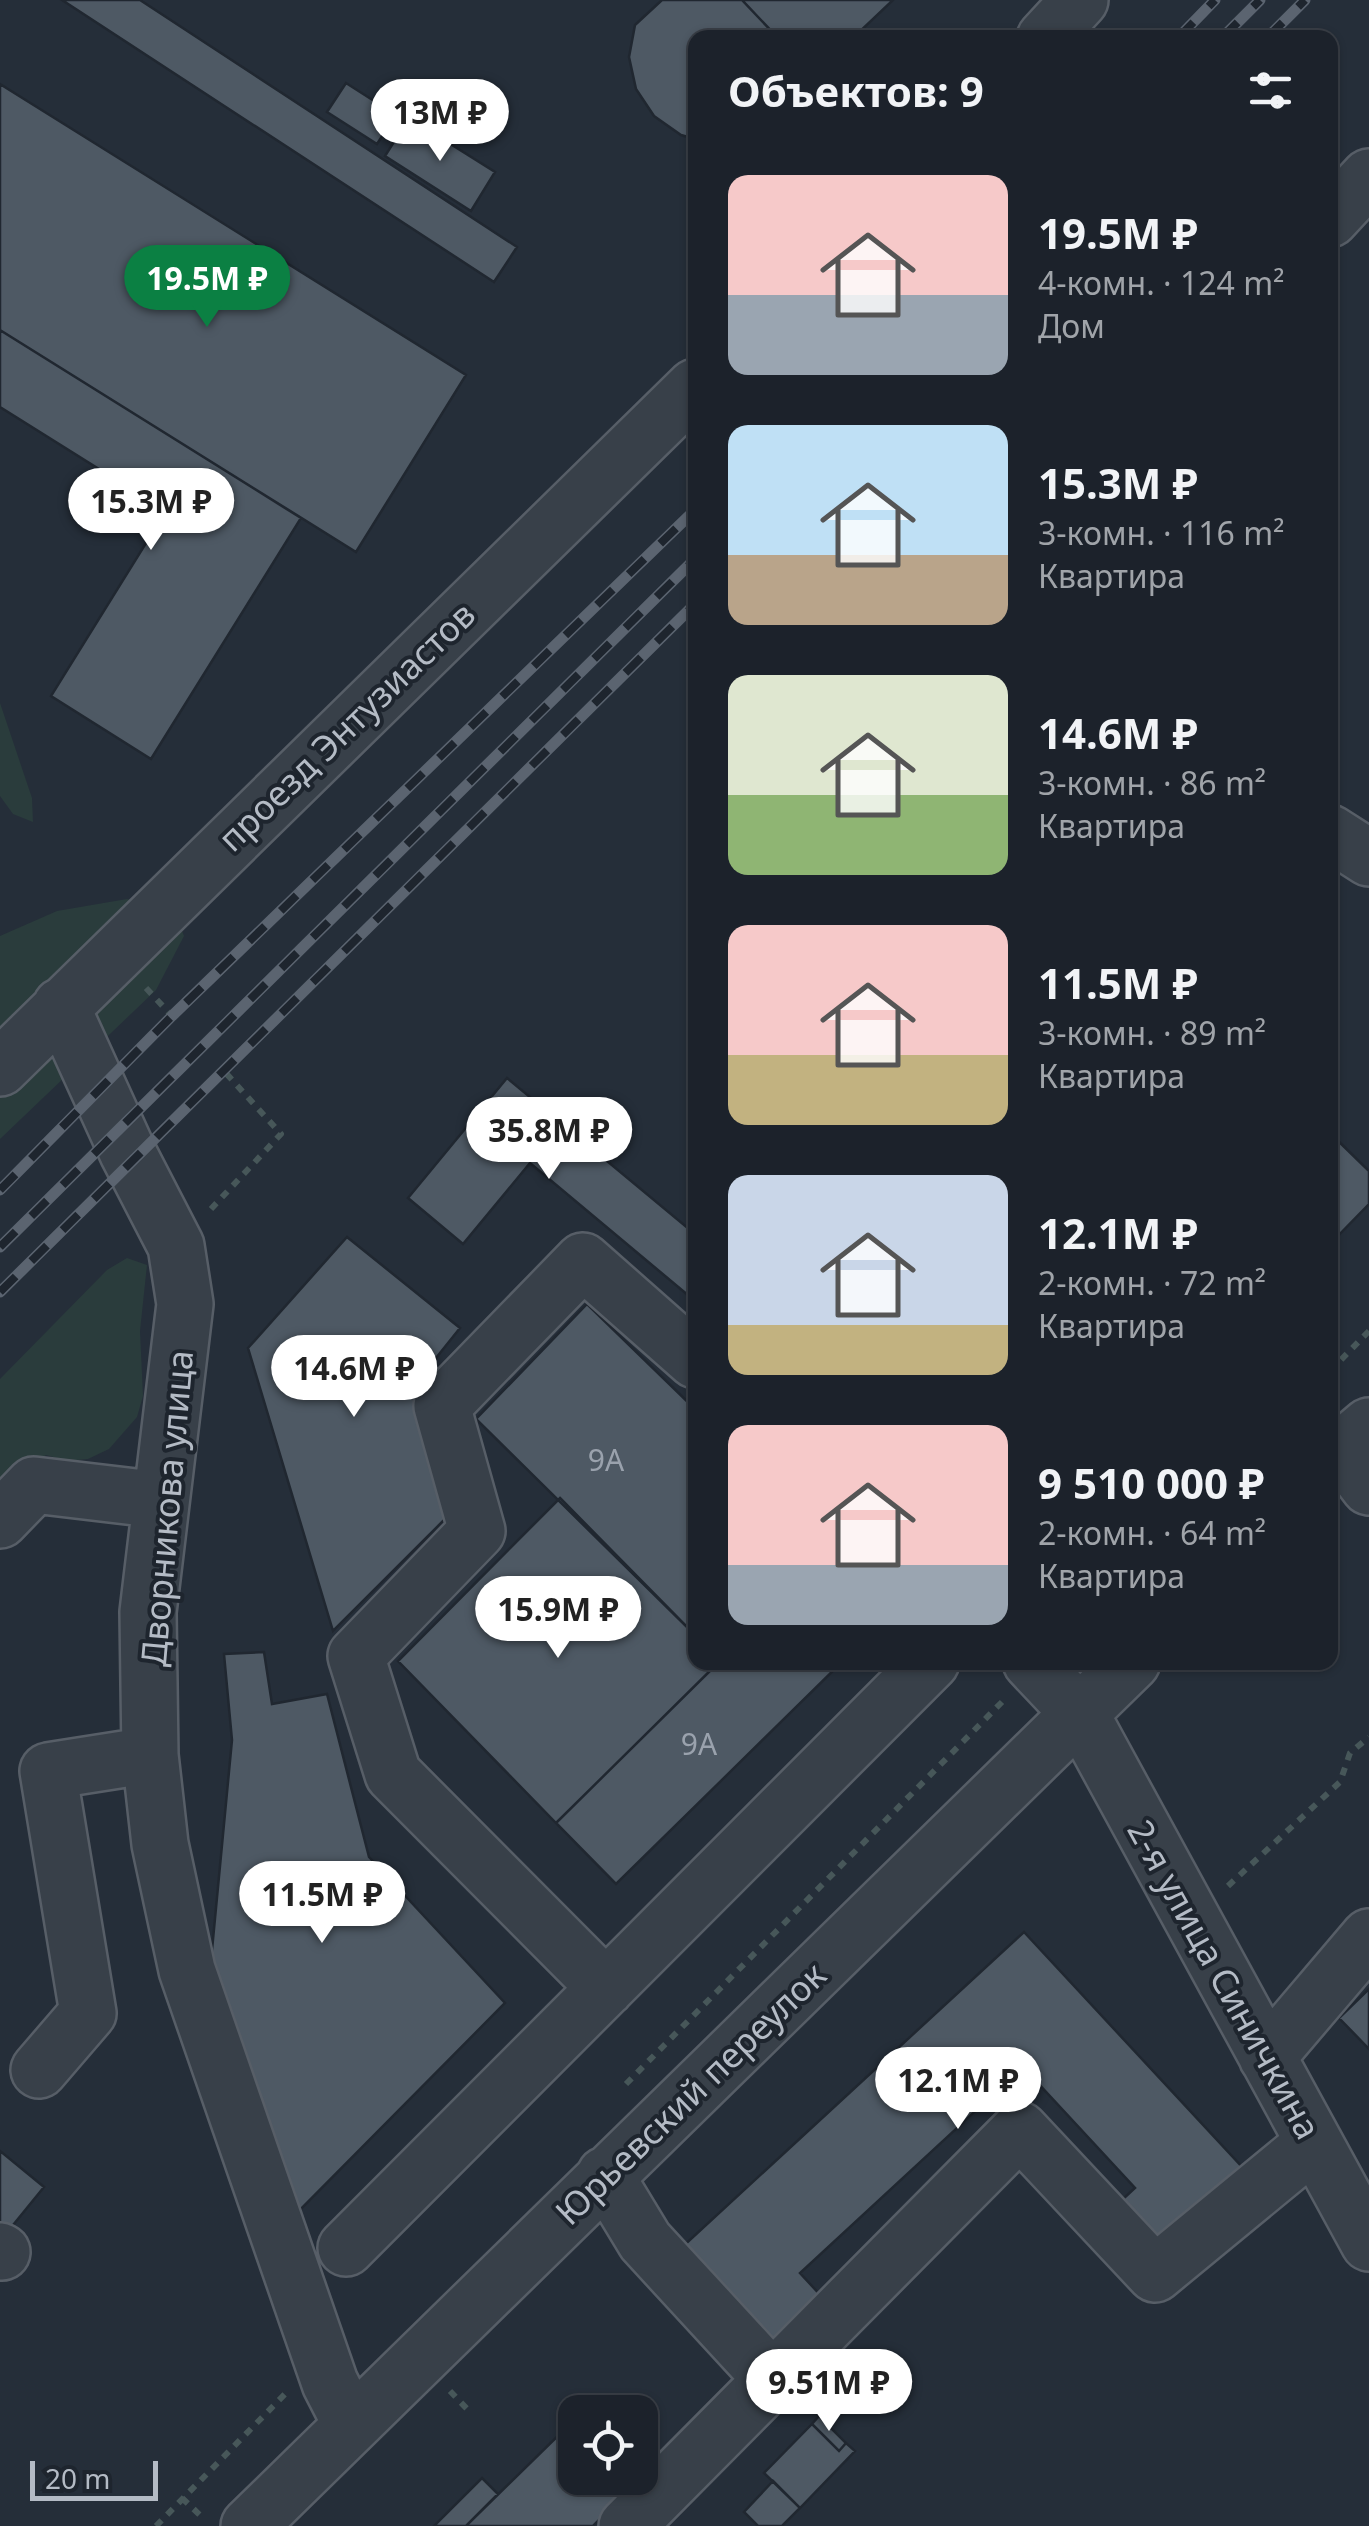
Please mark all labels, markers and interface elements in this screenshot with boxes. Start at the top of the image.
text: Объектов: 9 [728,62,984,119]
icon: filters [1243,63,1298,118]
pin: 13M ₽ [370,79,510,164]
text: 13M ₽ [393,90,487,133]
text: 19.5M ₽ [1038,204,1198,261]
icon: home [808,215,928,335]
pin: 19.5M ₽ [115,245,299,330]
text: 19.5M ₽ [146,256,268,299]
text: 4-комн. · 124 m² [1038,261,1284,304]
text: Дом [1038,304,1105,347]
text: 15.3M ₽ [1038,454,1198,511]
icon: home [808,465,928,585]
pin: 15.3M ₽ [59,468,243,553]
text: 15.3M ₽ [90,479,212,522]
text: 3-комн. · 116 m² [1038,511,1284,554]
text: Квартира [1038,554,1185,597]
street label: проезд Энтузиастов [207,591,485,861]
text: 14.6M ₽ [1038,704,1198,761]
icon: home [808,715,928,835]
text: 3-комн. · 86 m² [1038,761,1266,804]
text: Квартира [1038,804,1185,847]
text: 11.5M ₽ [1038,954,1198,1011]
icon: home [808,965,928,1085]
text: 3-комн. · 89 m² [1038,1011,1266,1054]
text: Квартира [1038,1054,1185,1097]
pin: 35.8M ₽ [457,1097,641,1182]
text: 35.8M ₽ [488,1108,610,1151]
text: 12.1M ₽ [1038,1204,1198,1261]
icon: home [808,1215,928,1335]
text: 2-комн. · 72 m² [1038,1261,1266,1304]
text: Квартира [1038,1304,1185,1347]
pin: 14.6M ₽ [262,1335,446,1420]
text: 14.6M ₽ [293,1346,415,1389]
street label: Дворникова улица [129,1348,203,1668]
house number: 9А [588,1439,625,1480]
text: 9 510 000 ₽ [1038,1454,1264,1511]
icon: home [808,1465,928,1585]
text: 2-комн. · 64 m² [1038,1511,1266,1554]
text: Квартира [1038,1554,1185,1597]
pin: 15.9M ₽ [466,1576,650,1661]
text: 15.9M ₽ [497,1587,619,1630]
house number: 9А [681,1723,718,1764]
street label: 2-я улица Синичкина [1118,1811,1332,2147]
pin: 11.5M ₽ [230,1861,414,1946]
text: 11.5M ₽ [261,1872,383,1915]
street label: Юрьевский переулок [545,1951,836,2235]
pin: 12.1M ₽ [866,2047,1050,2132]
text: 12.1M ₽ [897,2058,1019,2101]
pin: 9.51M ₽ [737,2349,921,2434]
text: 9.51M ₽ [768,2360,890,2403]
map controls [558,2395,658,2495]
button: locate [558,2395,658,2495]
scale bar [30,2456,158,2500]
text: 20 m [45,2459,111,2497]

